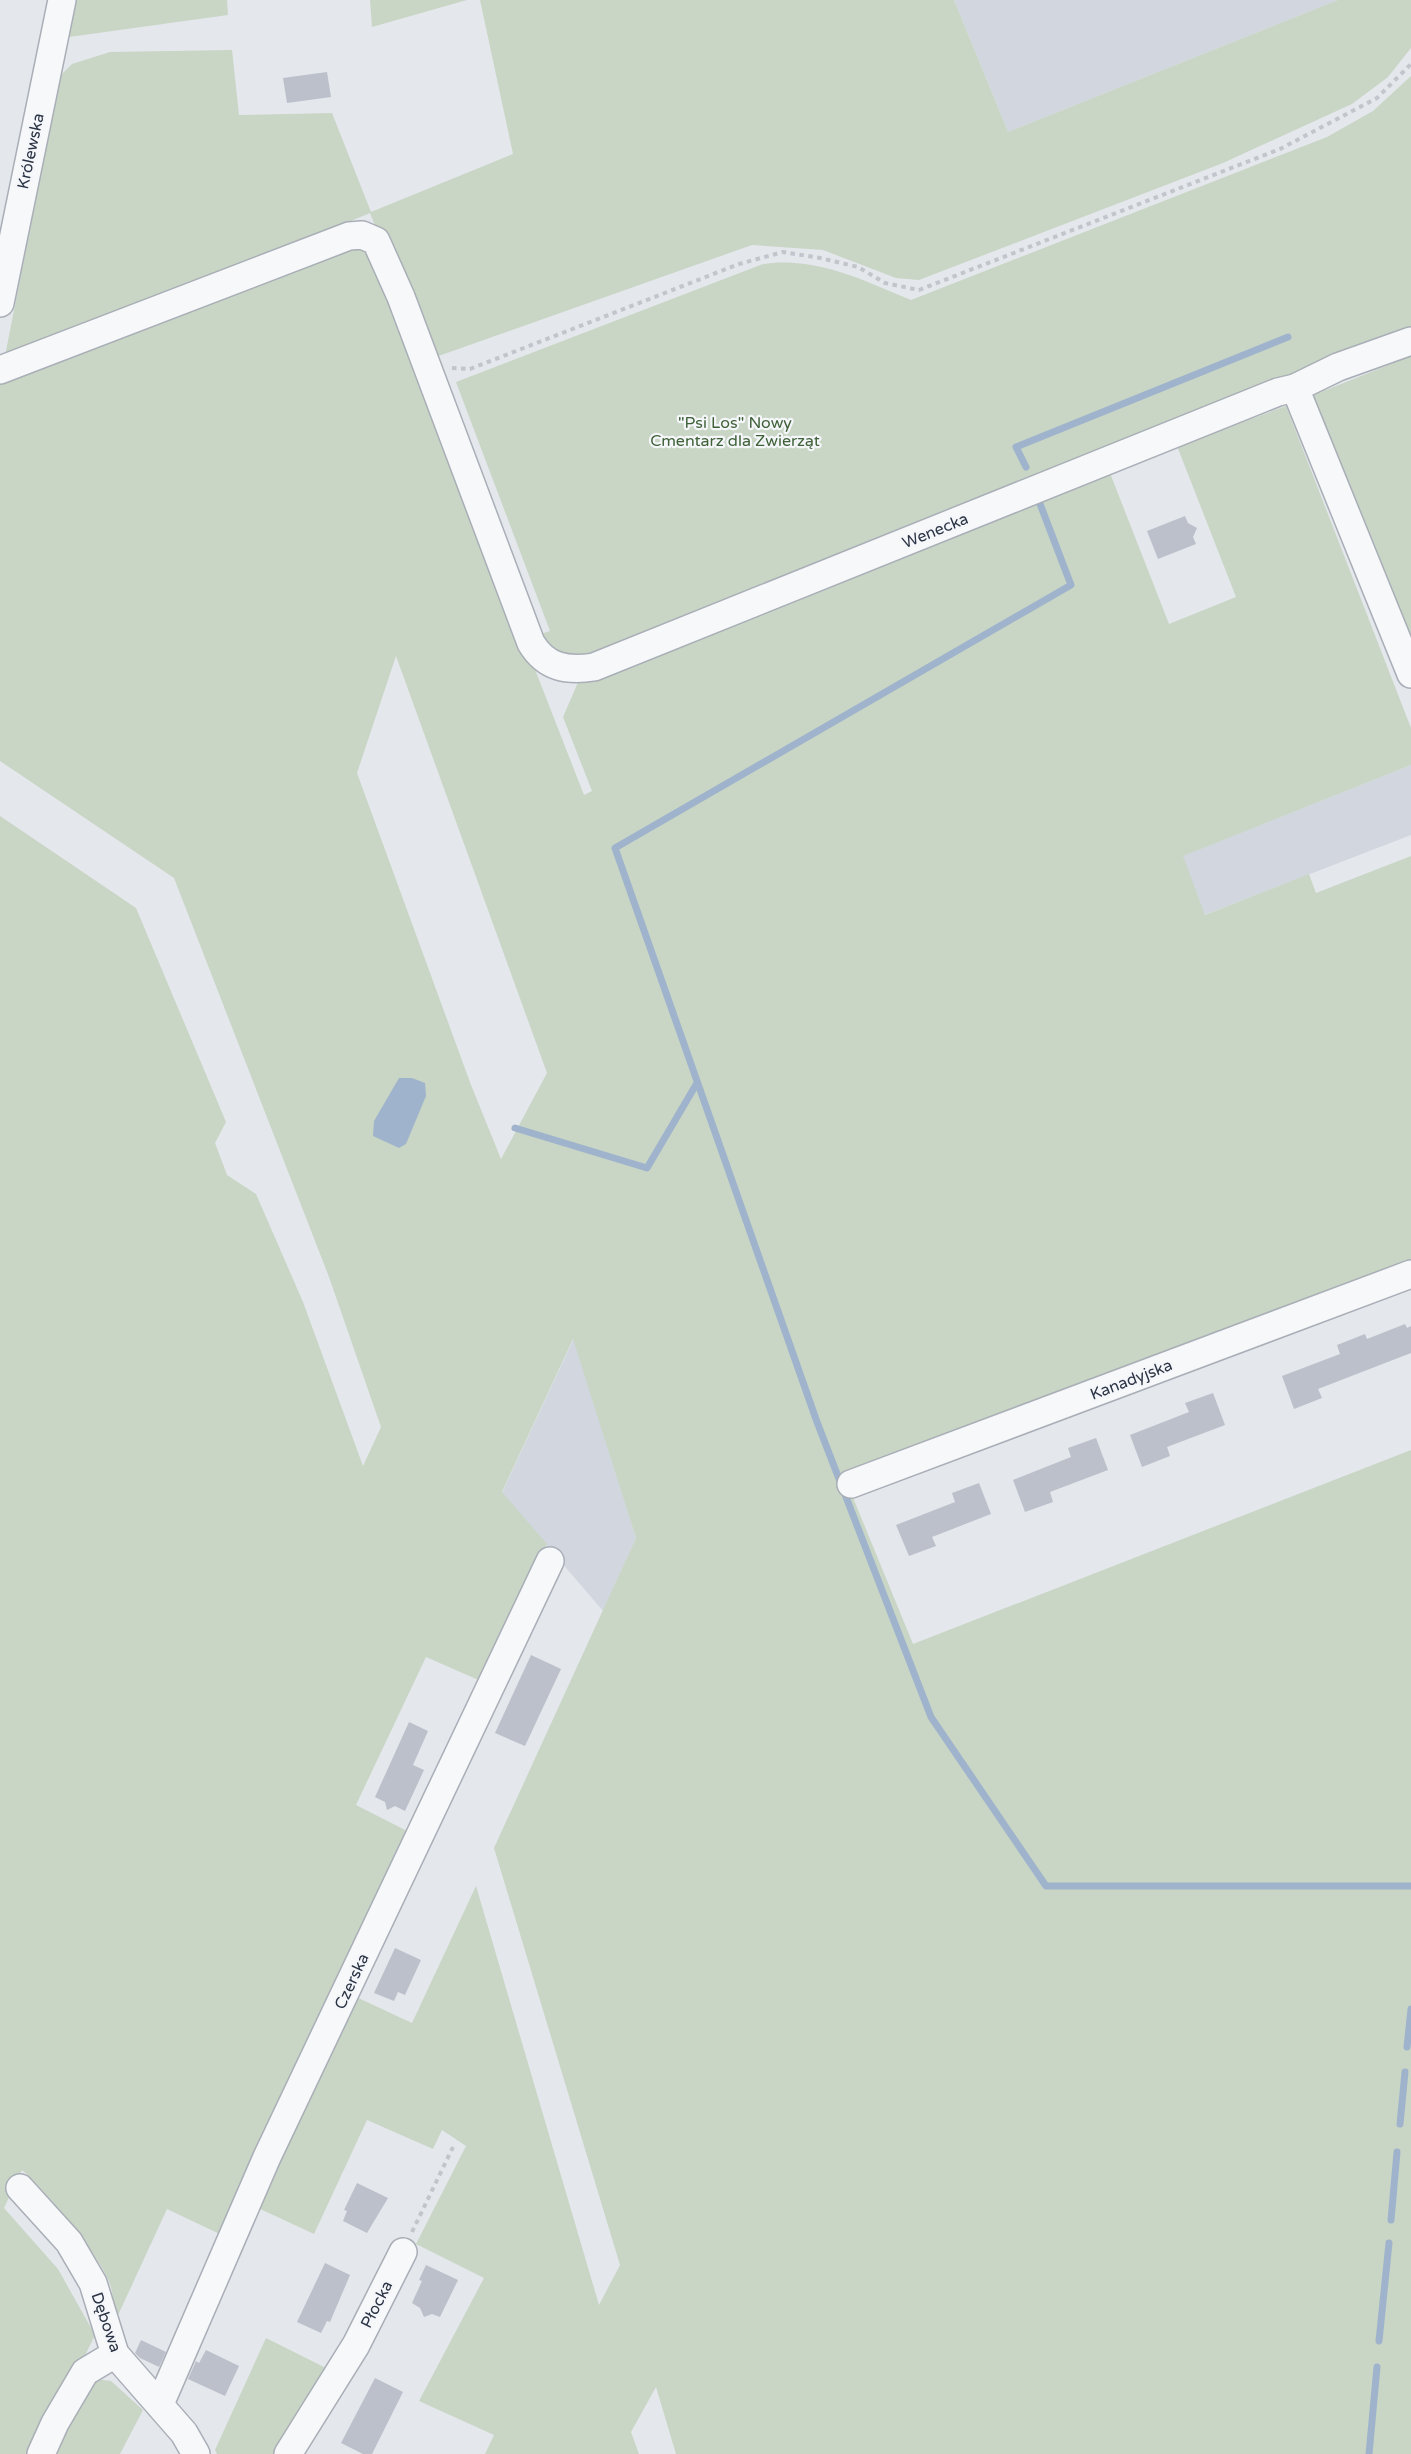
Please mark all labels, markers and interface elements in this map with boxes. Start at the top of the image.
street label: Królewska [13,111,49,191]
park label: "Psi Los" Nowy Cmentarz dla Zwierząt [650,413,820,451]
street label: Wenecka [899,509,971,553]
street label: Kanadyjska [1087,1355,1175,1405]
street label: Czerska [330,1950,374,2013]
street label: Płocka [356,2277,397,2332]
street label: Dębowa [86,2290,126,2355]

